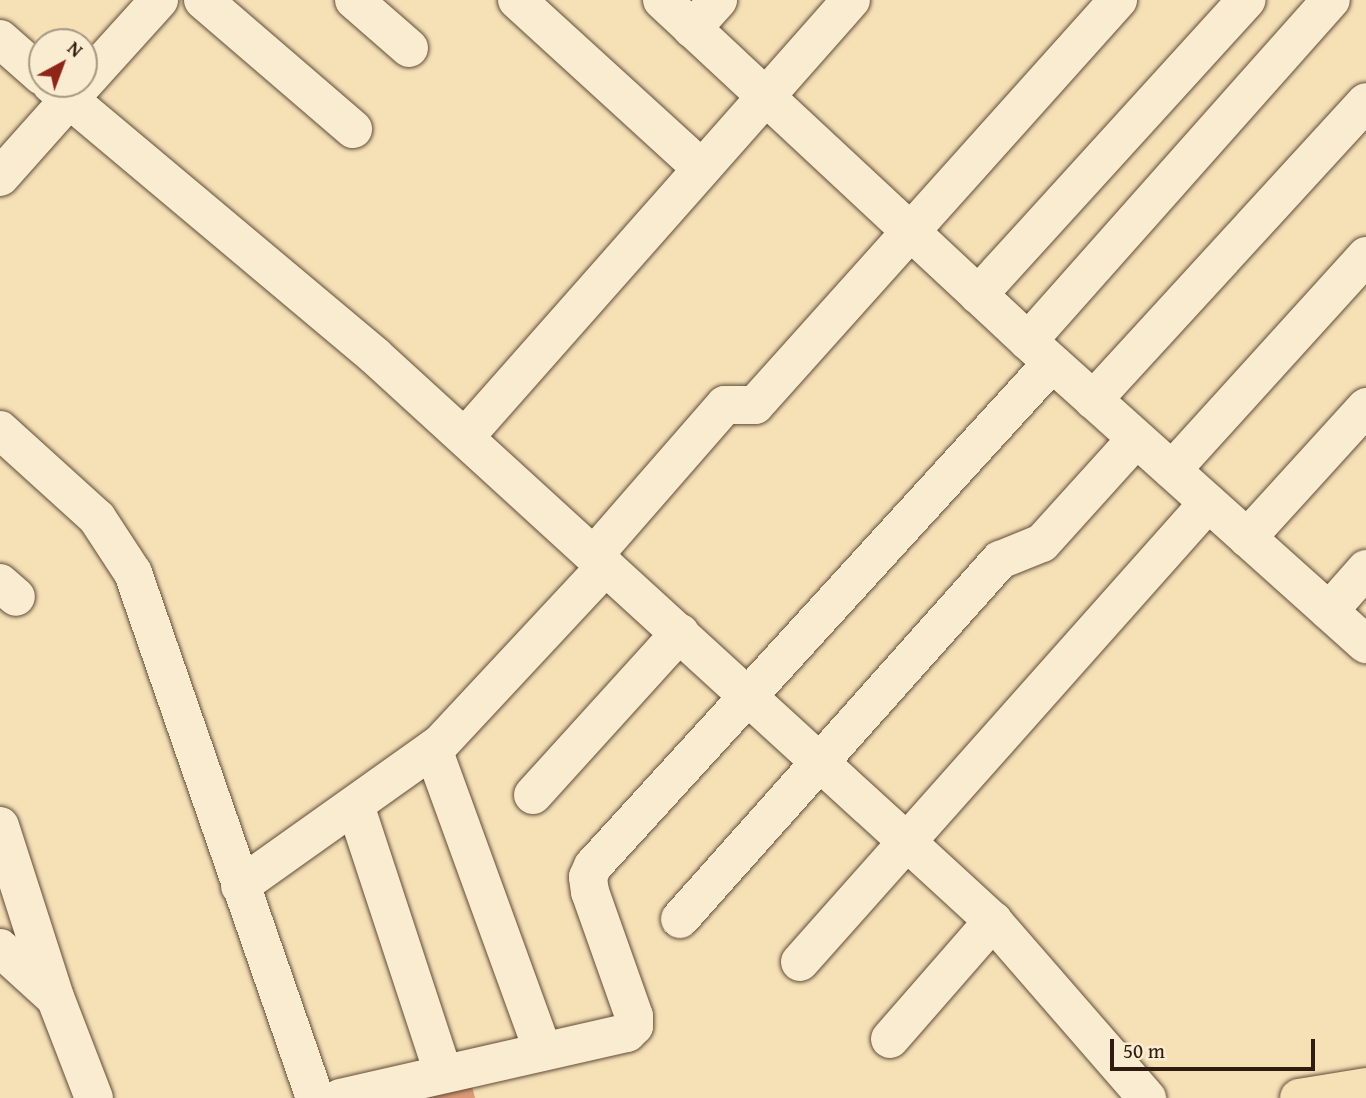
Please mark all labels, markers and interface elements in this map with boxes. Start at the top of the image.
north arrow [28,28,98,98]
text: N [61,34,89,63]
scale bar [1114,1024,1319,1068]
text: 50 m [1123,1035,1165,1066]

